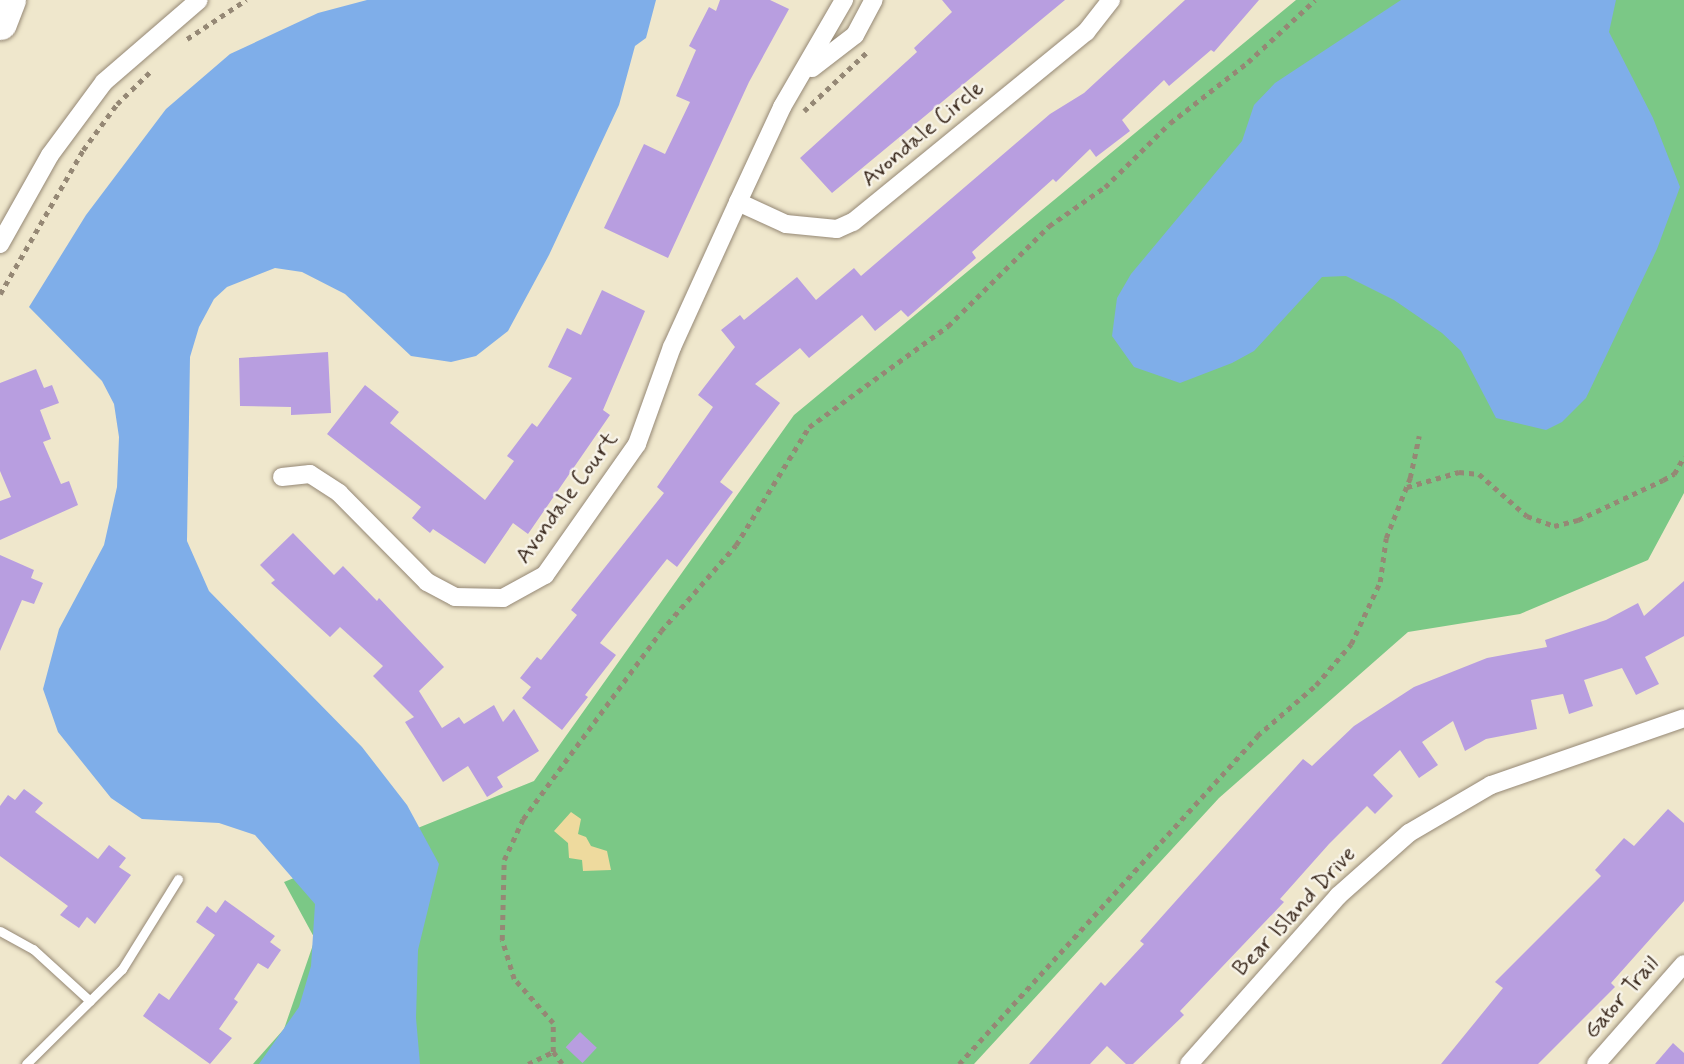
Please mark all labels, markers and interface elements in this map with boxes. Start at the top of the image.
street label: Avondale Circle [856,74,990,194]
street label: Avondale Court [511,429,623,567]
street label: Bear Island Drive [1225,838,1365,986]
street label: Gator Trail [1579,951,1665,1045]

